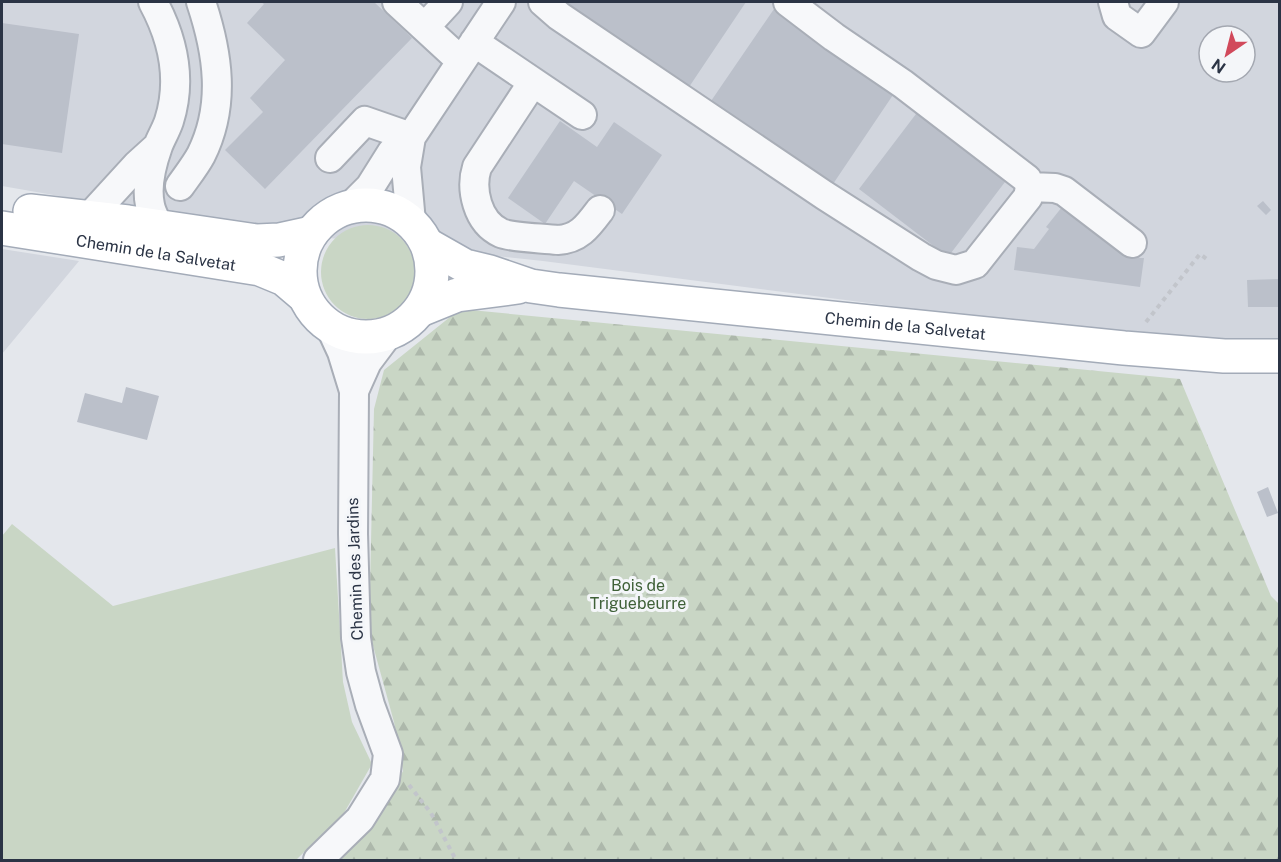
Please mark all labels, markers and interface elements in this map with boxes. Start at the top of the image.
north arrow [1197,24,1257,84]
text: N [1208,55,1229,77]
street label: Chemin de la Salvetat [75,230,237,275]
street label: Chemin de la Salvetat [824,308,987,343]
street label: Chemin des Jardins [343,497,367,641]
park label: Bois de Triguebeurre [590,576,686,613]

